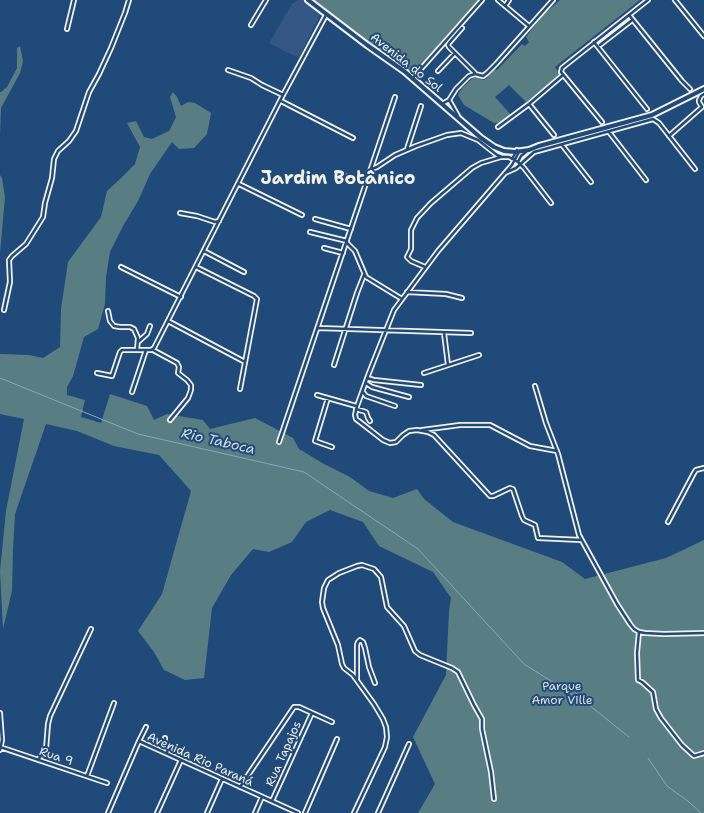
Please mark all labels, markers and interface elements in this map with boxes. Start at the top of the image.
street label: Avenida do Sol [367,30,445,96]
district label: Jardim Botânico [261,168,415,190]
water label: Rio Taboca [180,425,256,459]
park label: Parque Amor Ville [531,680,593,708]
street label: Rua Tapajos [263,719,305,789]
street label: Avenida Rio Paraná [145,730,255,790]
street label: Rua 9 [37,745,75,769]

